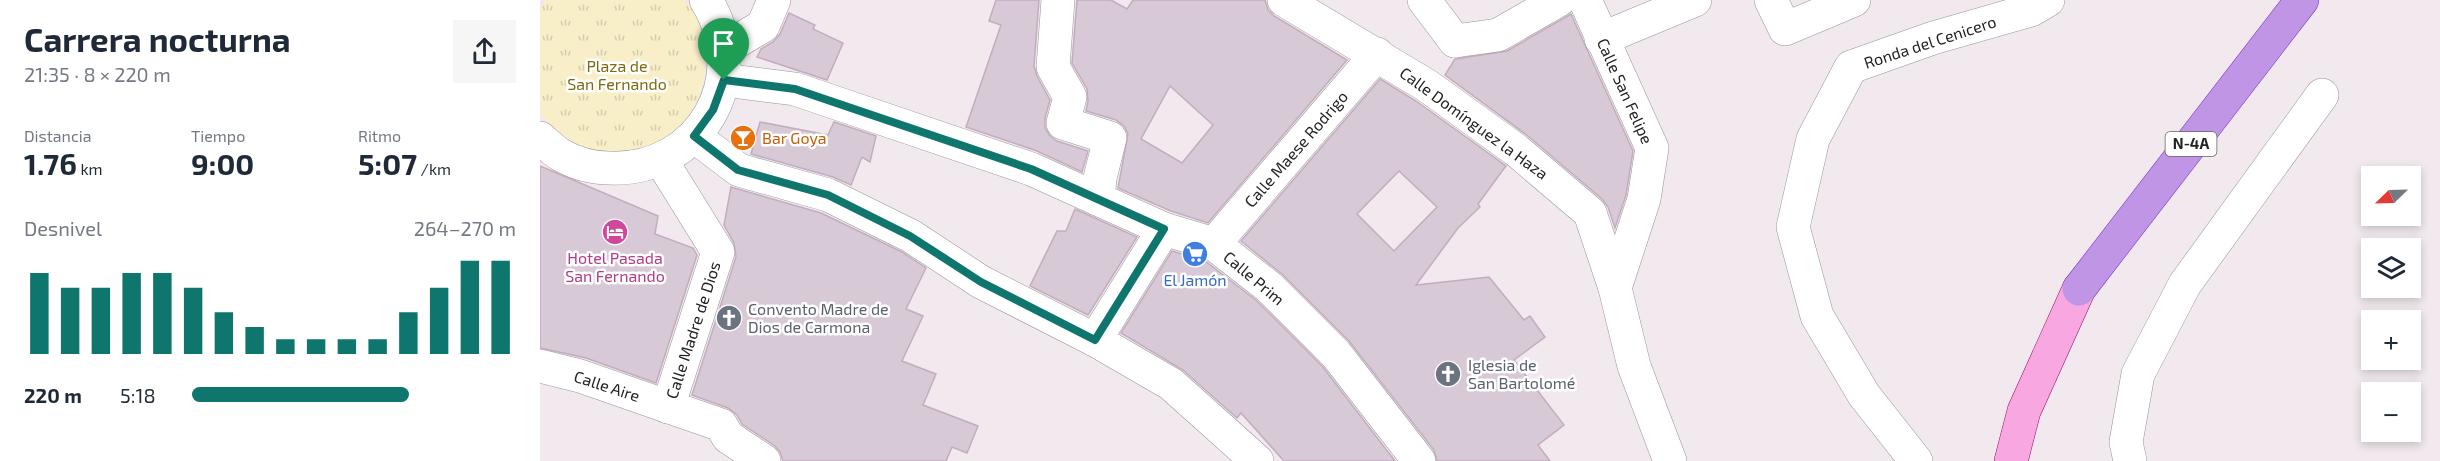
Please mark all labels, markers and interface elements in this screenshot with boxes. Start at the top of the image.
street label: Ronda del Cenicero [1861,11,1998,72]
pin [698,18,749,80]
text: Carrera nocturna [24,19,291,59]
button: share [453,20,516,83]
icon: arrive [707,27,740,60]
street label: Calle San Felipe [1594,35,1657,147]
park label: Plaza de San Fernando [567,56,667,93]
text: 21:35 · 8 × 220 m [24,62,171,86]
street label: Calle Domínguez la Haza [1397,62,1552,183]
street label: Calle Maese Rodrigo [1240,87,1351,211]
bar icon: Bar Goya [728,123,758,153]
text: Distancia [24,126,91,145]
text: Tiempo [191,126,245,145]
text: Ritmo [358,126,401,145]
place label: Bar Goya [762,128,827,147]
road number: N-4A [2166,132,2216,156]
text: 1.76 [24,145,77,181]
text: 9:00 [191,145,254,181]
text: 5:07 [358,145,417,181]
text: km [77,159,103,178]
text: /km [417,159,451,178]
north arrow [2361,166,2421,226]
map controls [2361,166,2421,442]
text: Desnivel [24,216,102,240]
text: 264–270 m [414,216,516,240]
hotel icon: Hotel Pasada San Fernando [600,217,630,247]
button: layers [2361,238,2421,298]
supermarket icon: El Jamón [1180,239,1210,269]
street label: Calle Prim [1220,247,1289,308]
place label: Hotel Pasada San Fernando [565,248,665,285]
street label: Calle Madre de Dios [661,259,724,401]
place label: El Jamón [1163,270,1227,289]
place label: Convento Madre de Dios de Carmona [748,299,889,336]
church icon: Convento Madre de Dios de Carmona [714,303,744,333]
button: + [2361,310,2421,370]
place label: Iglesia de San Bartolomé [1468,355,1575,392]
church icon: Iglesia de San Bartolomé [1433,359,1463,389]
street label: Calle Aire [572,366,642,405]
button: − [2361,382,2421,442]
text: 220 m [24,383,82,407]
text: 5:18 [120,383,156,407]

